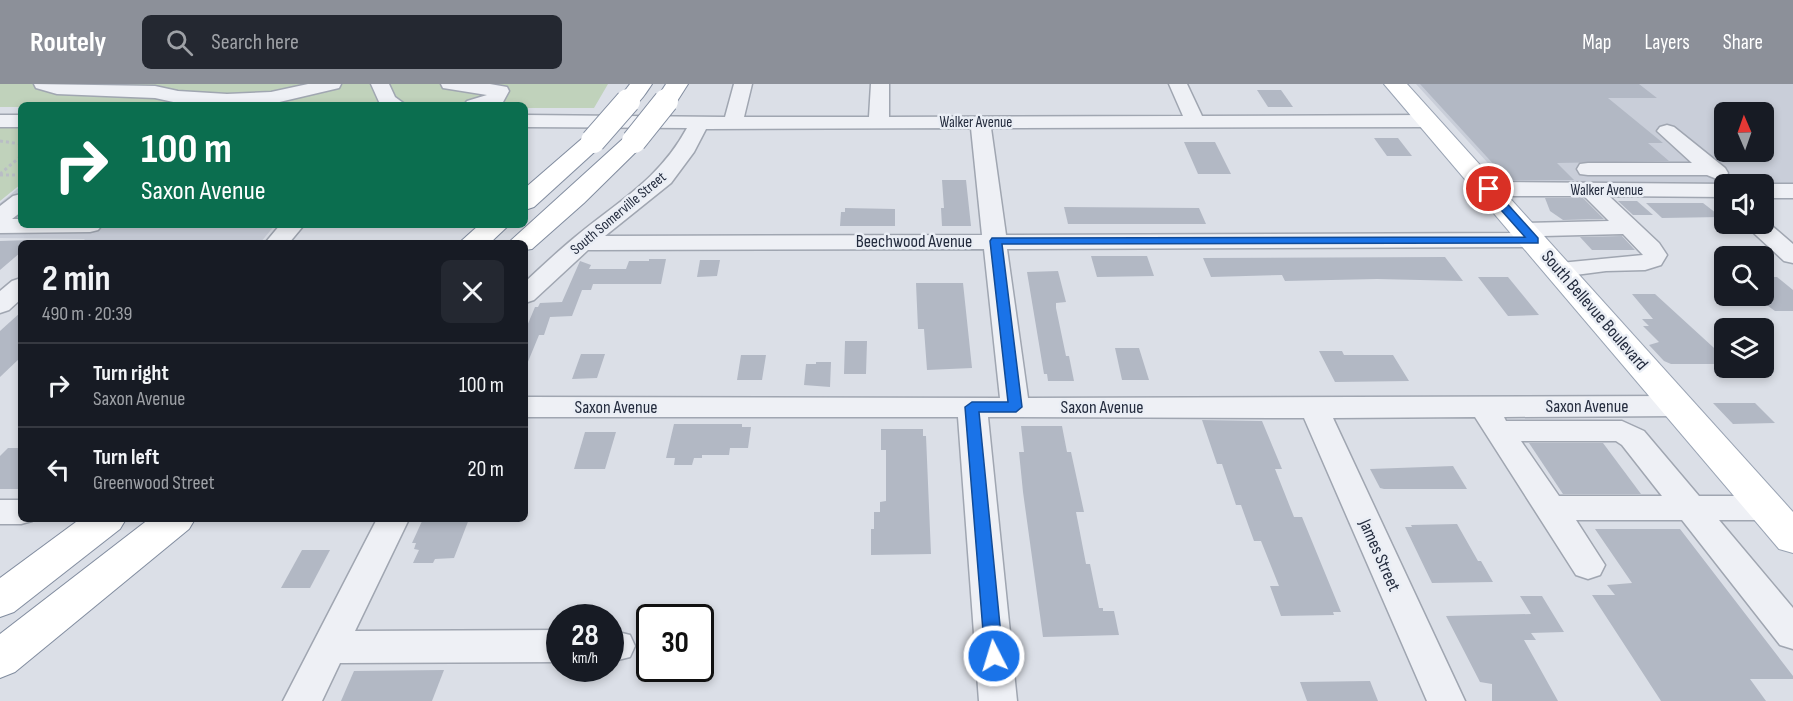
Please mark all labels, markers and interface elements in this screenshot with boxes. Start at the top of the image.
search box [142,15,562,69]
text: Routely [30,26,106,59]
icon: search [163,26,196,59]
text: Search here [211,29,299,56]
text: Map [1582,30,1611,55]
text: Layers [1644,30,1690,55]
text: Share [1723,30,1763,55]
north arrow [1714,102,1774,162]
map controls [1714,102,1774,378]
street label: Walker Avenue [940,113,1012,132]
text: 100 m [141,124,232,175]
icon: right [42,126,120,204]
pin [1463,163,1514,214]
street label: South Somerville Street [567,168,670,259]
icon: arrive [1472,172,1505,205]
button: sound [1714,174,1774,234]
text: Saxon Avenue [141,175,266,207]
street label: Walker Avenue [1571,181,1643,200]
street label: Beechwood Avenue [856,231,972,252]
street label: South Bellevue Boulevard [1537,246,1652,375]
button: search [1714,246,1774,306]
text: 2 min [42,258,111,301]
button: close [441,260,504,323]
text: 490 m · 20:39 [42,302,132,326]
button: layers [1714,318,1774,378]
text: Turn right [93,360,169,387]
icon: right [42,369,75,402]
text: 100 m [459,372,504,399]
text: Saxon Avenue [93,387,185,411]
street label: Saxon Avenue [1545,396,1629,417]
street label: Saxon Avenue [574,397,658,418]
street label: Saxon Avenue [1060,397,1144,418]
text: Turn left [93,444,159,471]
icon: left [42,453,75,486]
text: 20 m [468,456,504,483]
text: Greenwood Street [93,471,215,495]
street label: James Street [1354,515,1405,595]
speed limit sign: 30 [636,604,714,682]
text: 28 [571,618,599,654]
position arrow [962,624,1026,688]
text: km/h [572,649,598,668]

